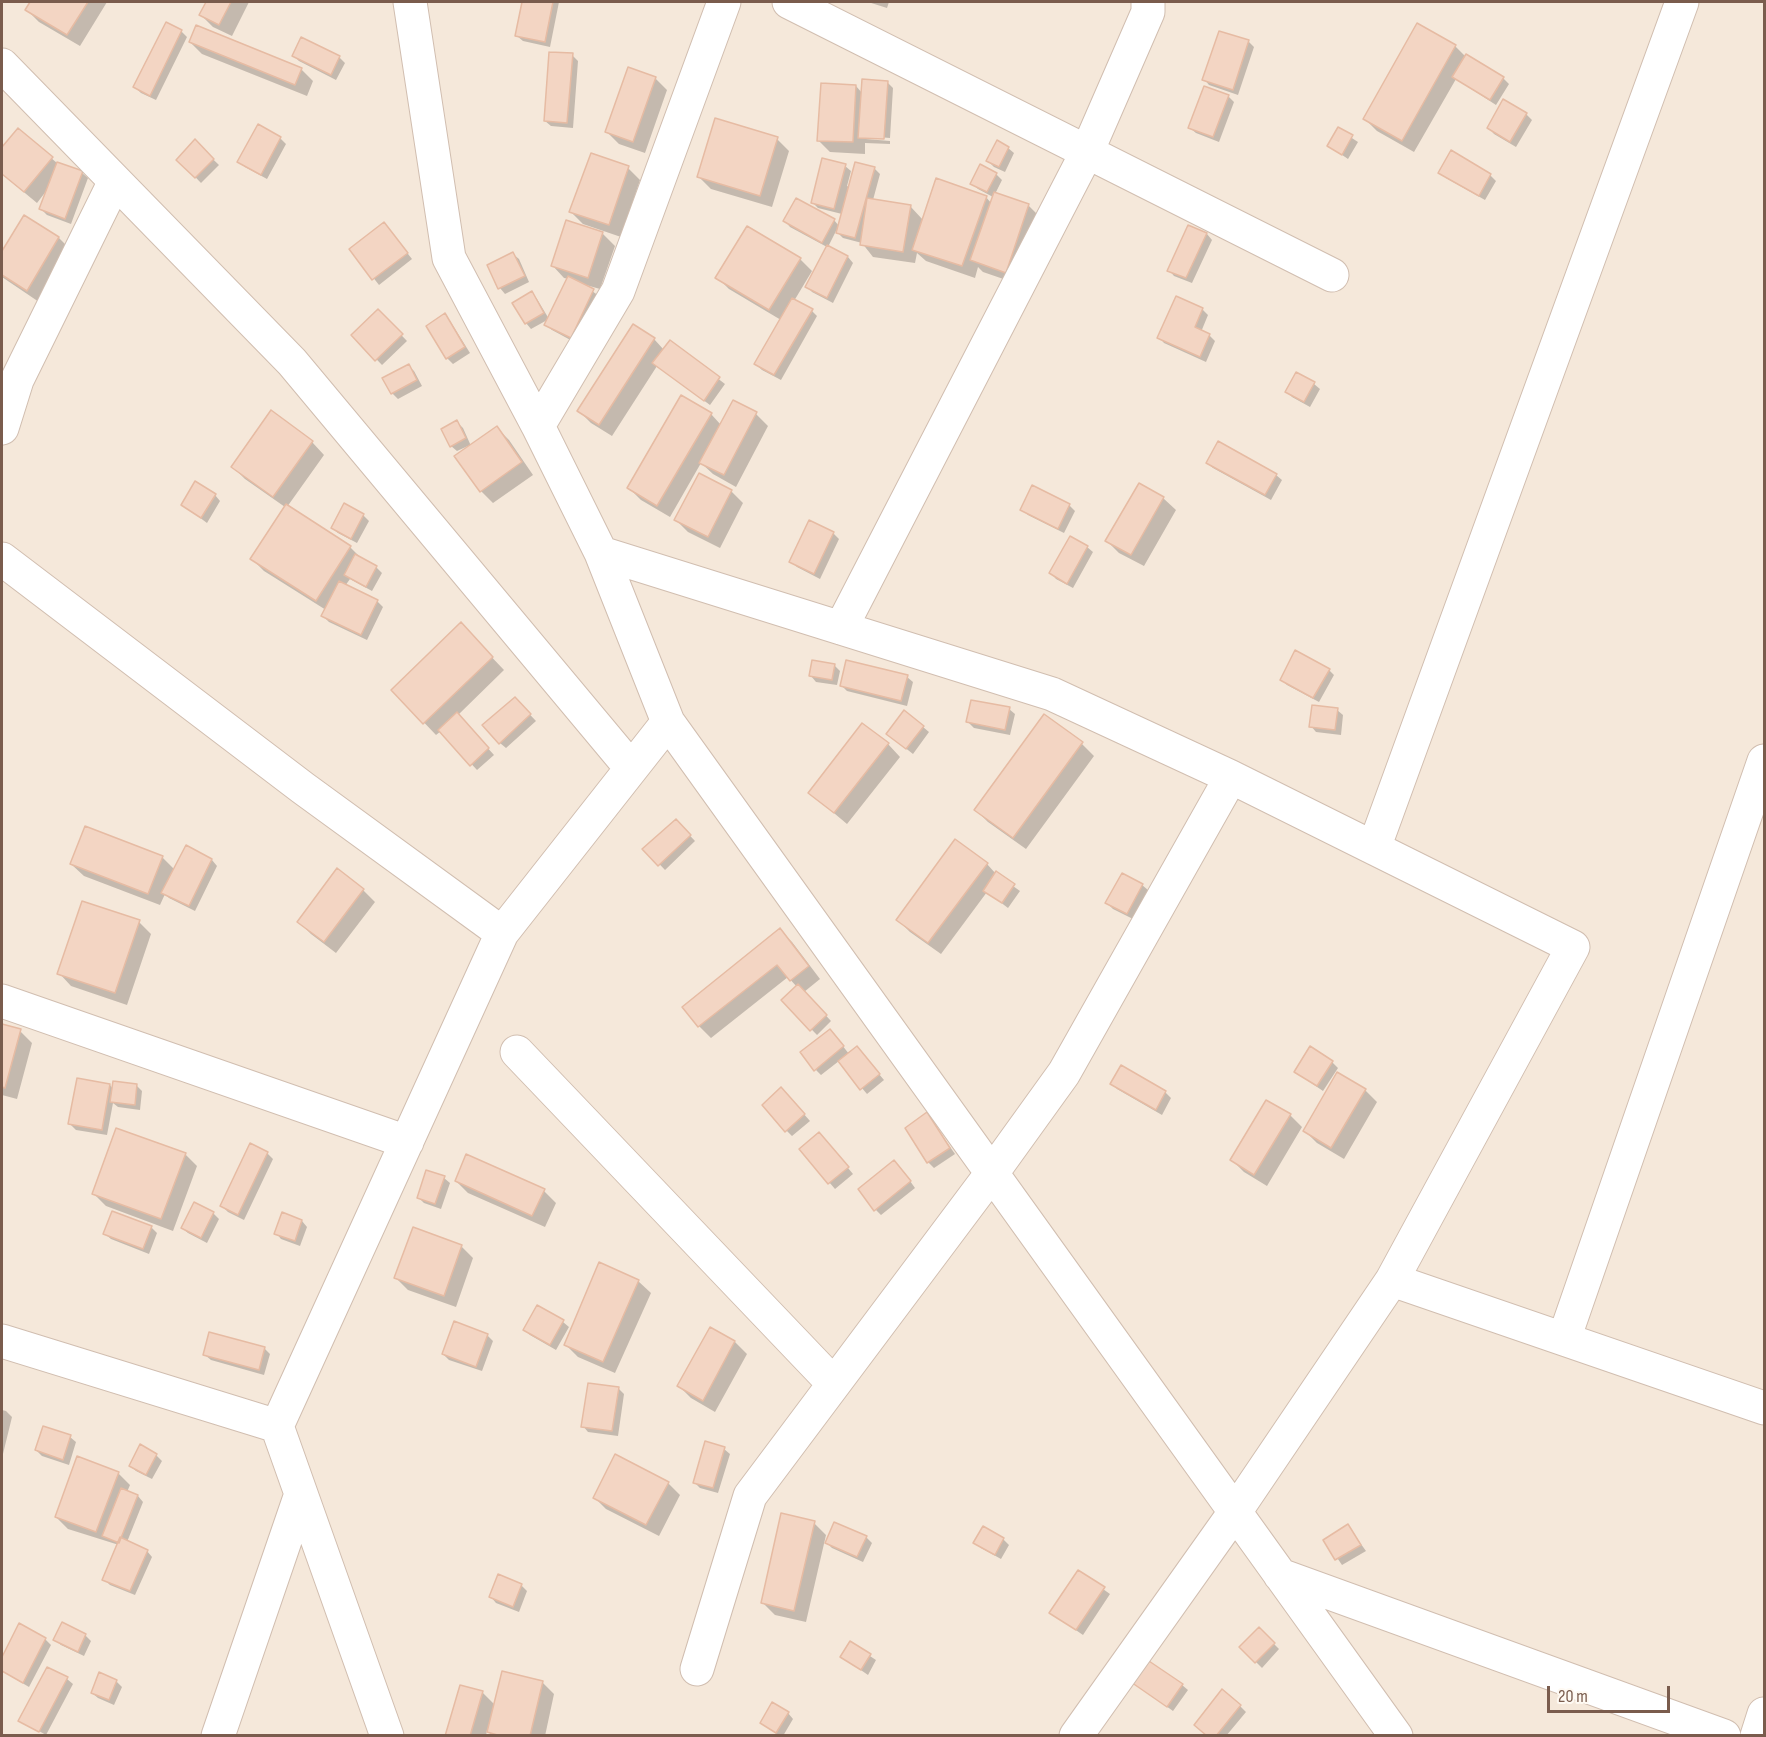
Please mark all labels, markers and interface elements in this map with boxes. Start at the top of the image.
scale bar [1550,1674,1673,1712]
text: 20 m [1558,1686,1588,1707]

